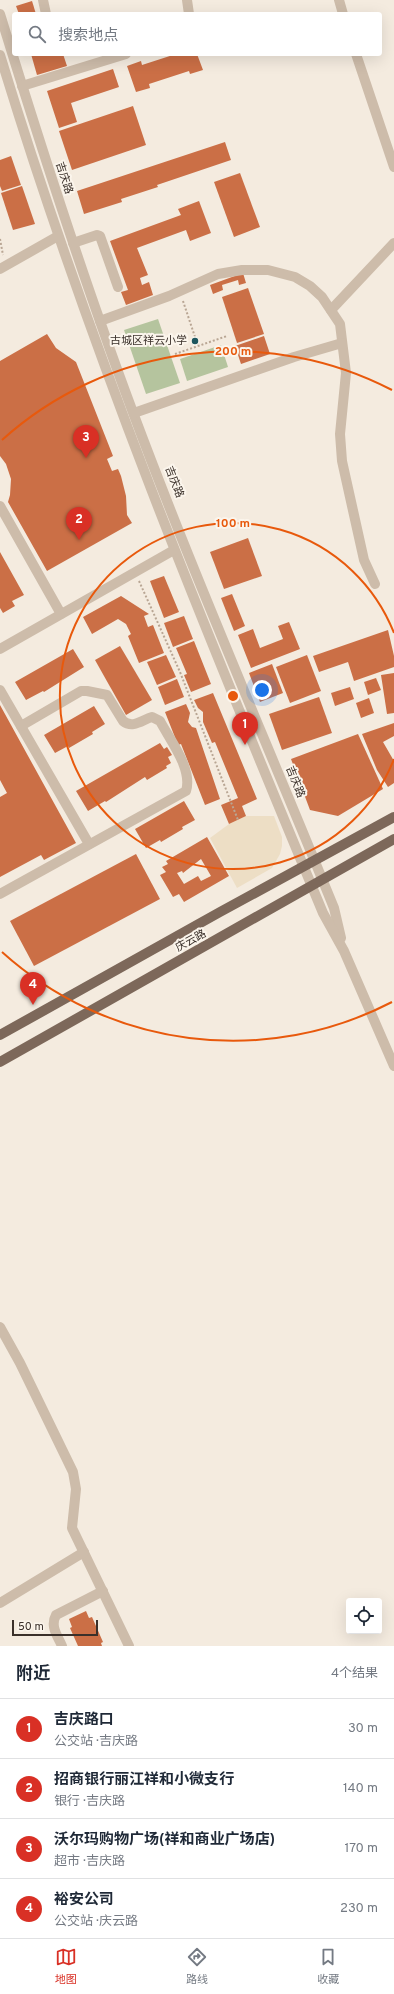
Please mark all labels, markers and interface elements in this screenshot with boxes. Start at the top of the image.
search box [12,12,382,56]
icon: search [26,23,48,45]
text: 搜索地点 [58,27,118,46]
street label: 吉庆路 [52,160,76,196]
place label: 古城区祥云小学 [110,334,187,348]
marker: 古城区祥云小学 [190,336,200,346]
text: 200 m [215,344,251,360]
pin: 3 [73,425,99,458]
street label: 吉庆路 [162,464,186,500]
pin: 2 [66,507,92,540]
text: 100 m [216,516,250,532]
your location [252,680,272,700]
centre of rings [226,689,240,703]
pin: 1 [232,712,258,745]
street label: 吉庆路 [282,764,308,800]
street label: 庆云路 [173,927,209,955]
pin: 4 [20,972,46,1005]
map controls [346,1598,382,1634]
button: locate [346,1598,382,1634]
scale bar [12,1618,98,1637]
text: 50 m [18,1620,44,1634]
text: 附近 [16,1664,50,1686]
text: 4个结果 [331,1666,378,1682]
text: 吉庆路口 [54,1711,114,1730]
text: 1 [26,1721,32,1737]
text: 30 m [348,1721,378,1737]
text: 公交站 · 吉庆路 [54,1734,138,1750]
text: 招商银行丽江祥和小微支行 [54,1771,234,1790]
text: 2 [25,1781,33,1797]
text: 140 m [343,1781,378,1797]
text: 银行 · 吉庆路 [54,1794,125,1810]
text: 沃尔玛购物广场(祥和商业广场店) [54,1831,275,1850]
text: 3 [25,1841,33,1857]
text: 170 m [344,1841,378,1857]
text: 超市 · 吉庆路 [54,1854,125,1870]
text: 裕安公司 [54,1891,114,1910]
text: 4 [25,1901,33,1917]
text: 230 m [340,1901,378,1917]
text: 公交站 · 庆云路 [54,1914,138,1930]
tab: 地图 [55,1946,77,1987]
tab: 路线 [186,1946,208,1987]
tab: 收藏 [317,1946,339,1987]

